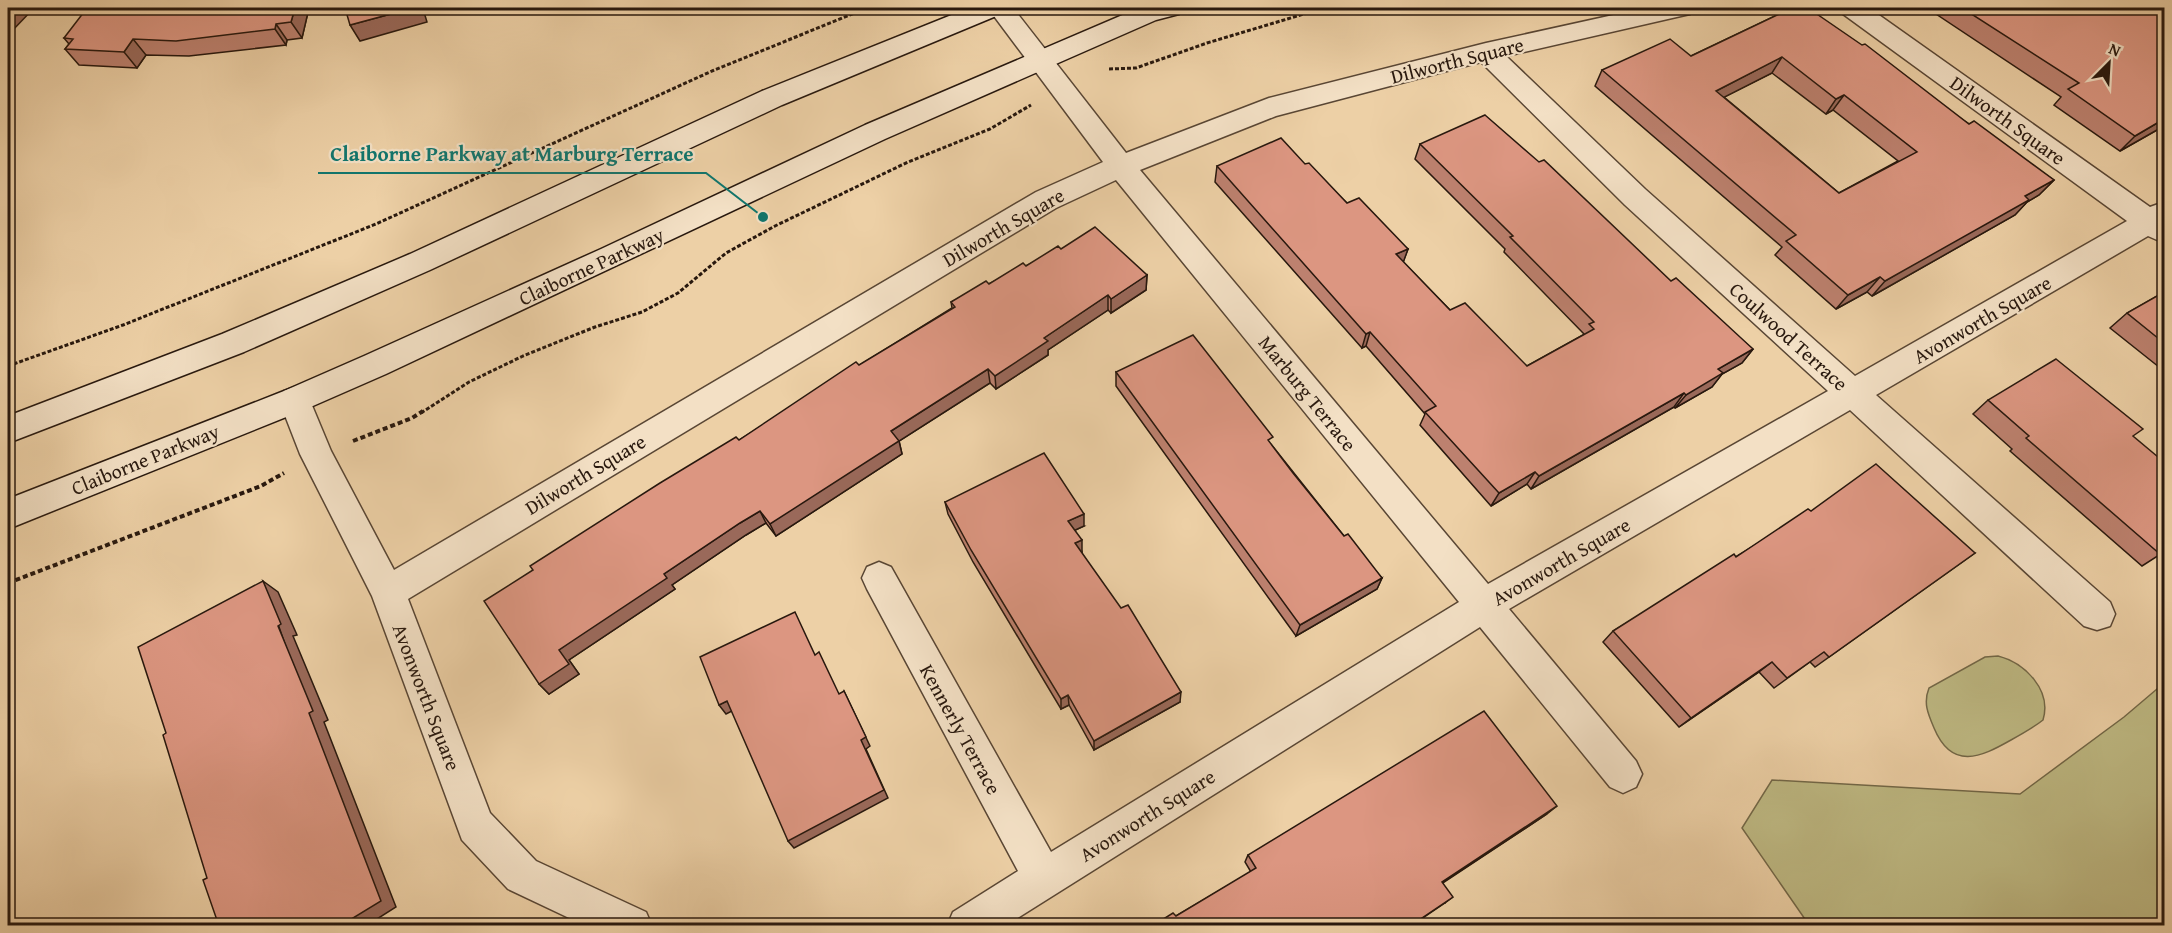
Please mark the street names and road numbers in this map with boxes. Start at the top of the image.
street label: Dilworth Square [1387,29,1527,91]
street label: Dilworth Square [1944,68,2072,172]
street label: Dilworth Square [937,180,1069,274]
street label: Claiborne Parkway [514,220,668,312]
street label: Avonworth Square [1908,268,2056,370]
street label: Coulwood Terrace [1723,275,1855,397]
street label: Marburg Terrace [1252,329,1364,457]
street label: Claiborne Parkway [67,416,223,502]
street label: Dilworth Square [519,426,651,522]
street label: Avonworth Square [1487,510,1635,612]
street label: Avonworth Square [386,619,468,775]
street label: Kennerly Terrace [913,659,1009,799]
street label: Avonworth Square [1074,762,1220,868]

